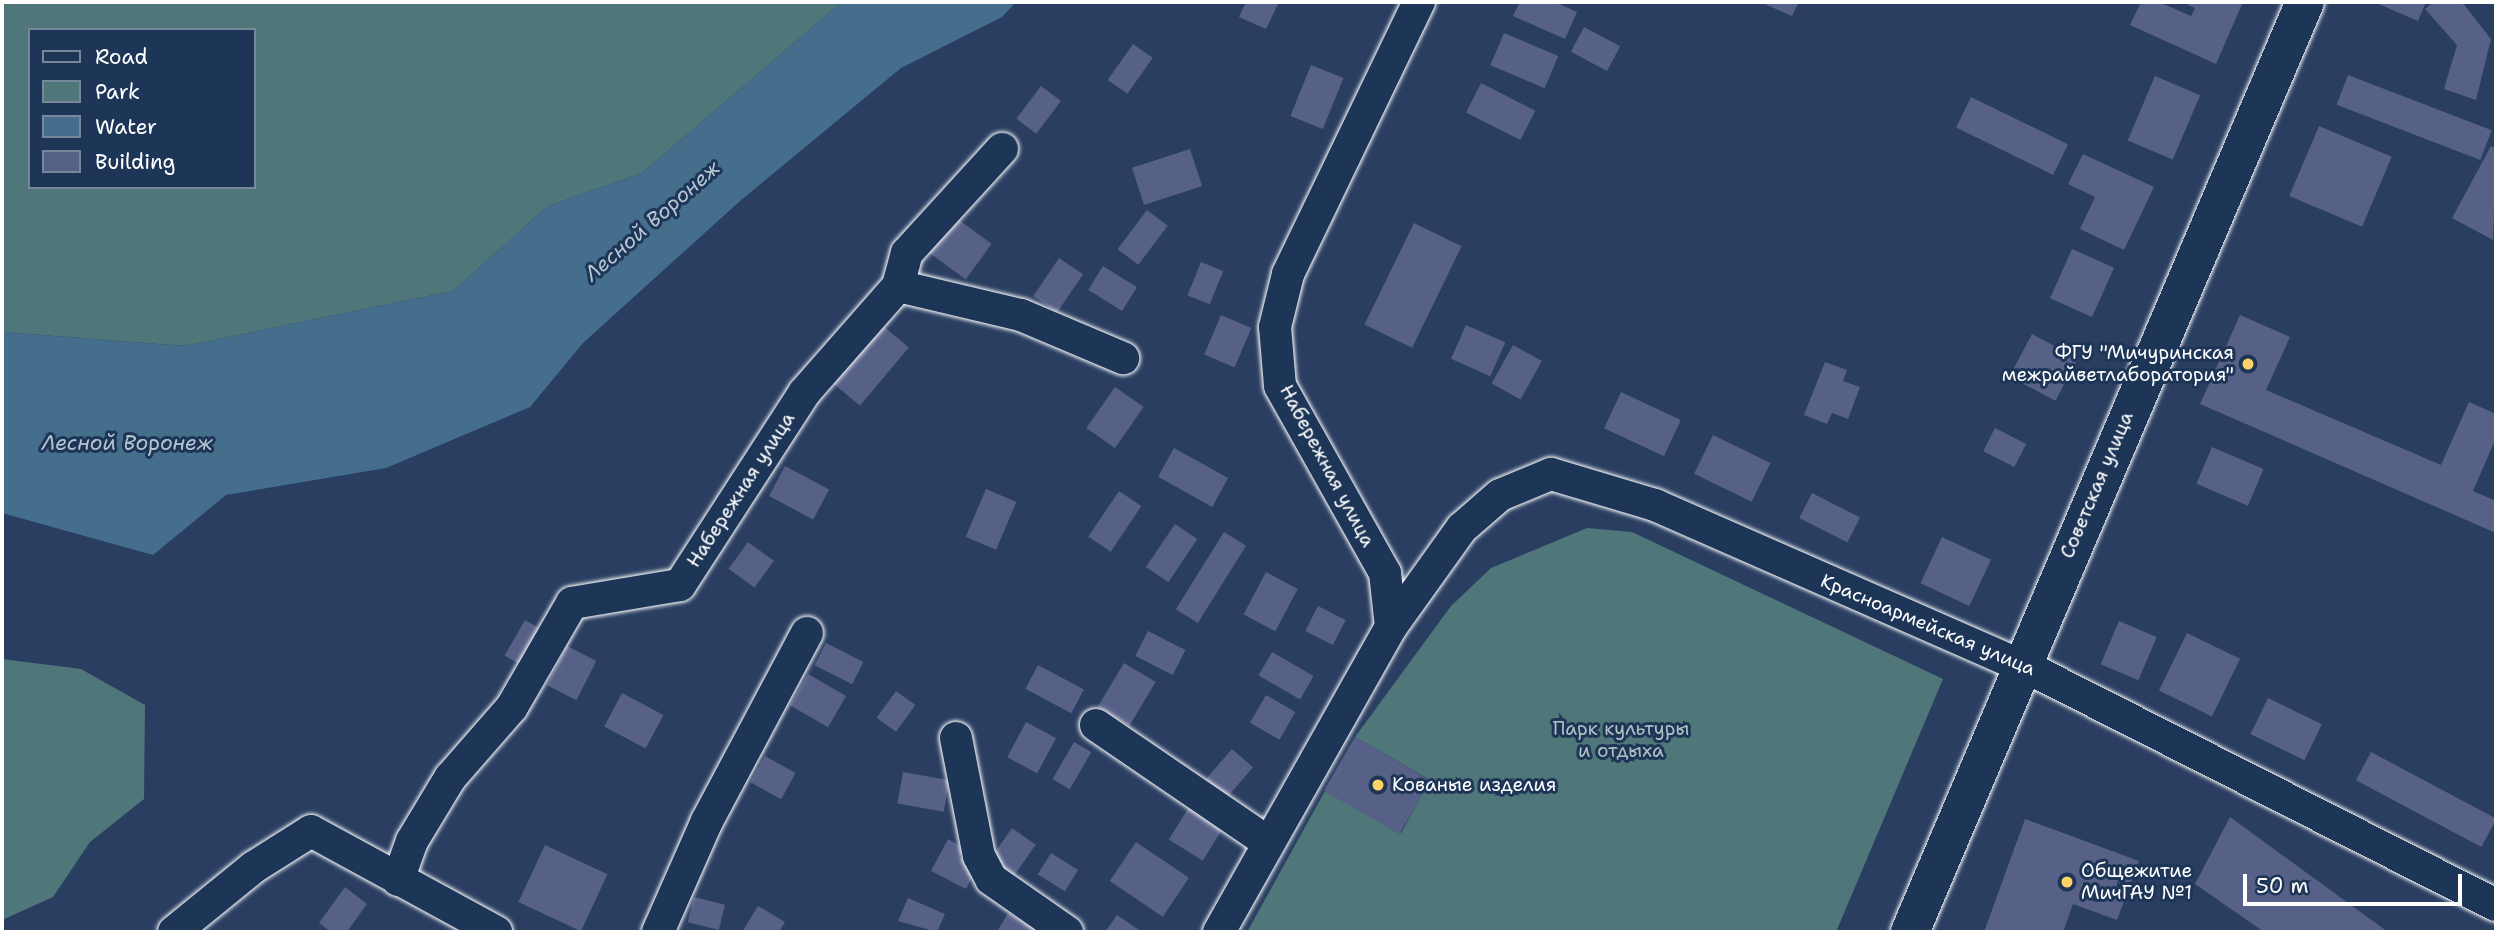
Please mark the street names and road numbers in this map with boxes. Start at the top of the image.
street label: Набережная улица [1275,381,1379,551]
street label: Набережная улица [682,408,800,572]
street label: Советская улица [2056,408,2138,562]
street label: Красноармейская улица [1817,569,2039,681]

